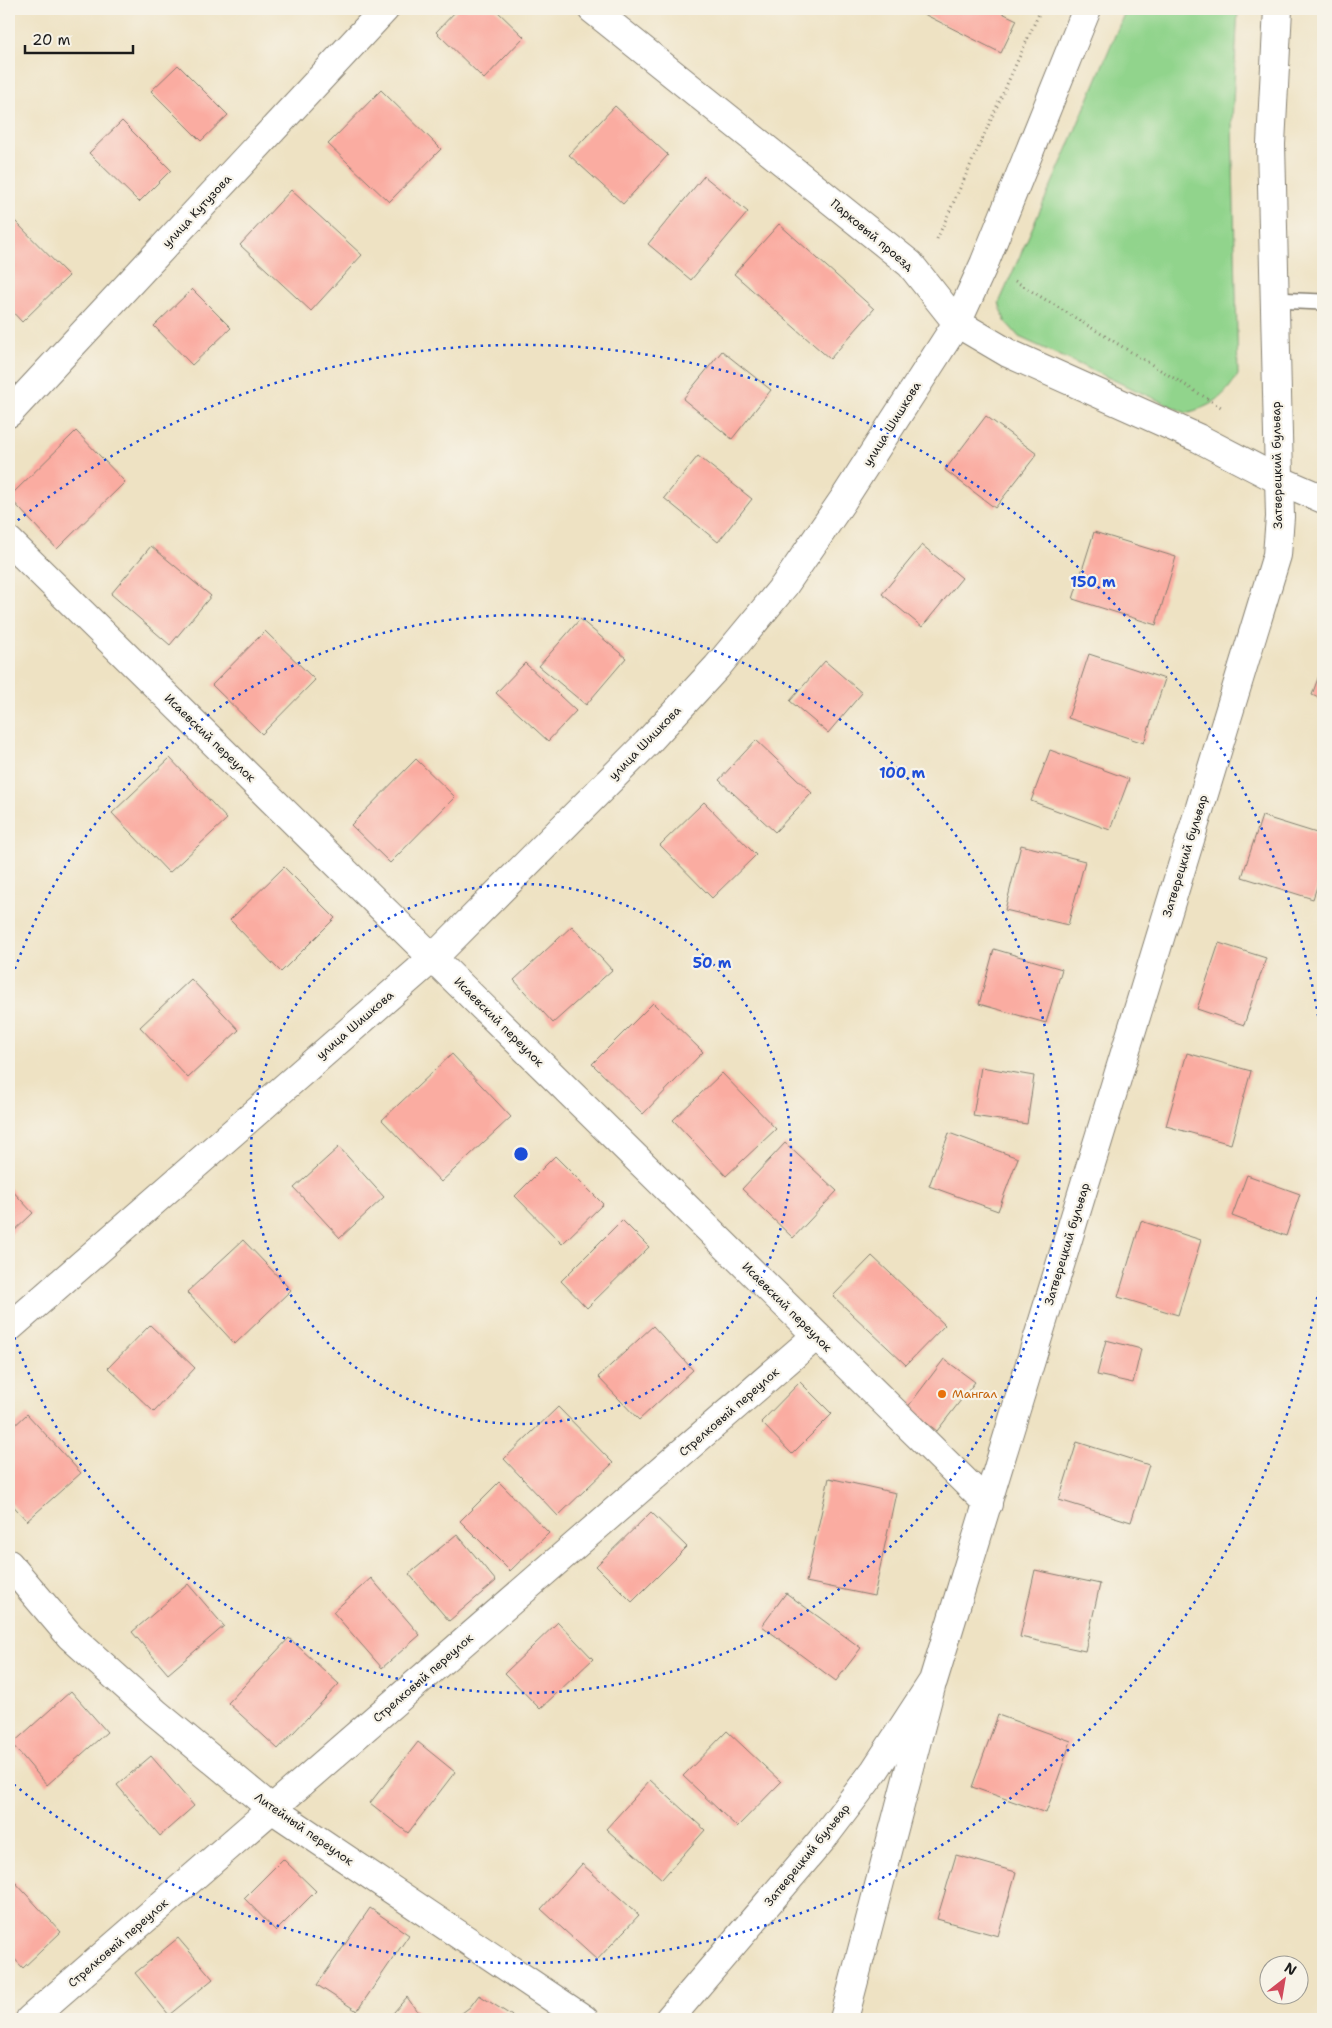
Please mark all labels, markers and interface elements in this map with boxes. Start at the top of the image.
scale bar [25,22,132,54]
text: 20 m [32,30,71,50]
street label: улица Кутузова [159,171,235,251]
street label: Парковый проезд [827,196,917,275]
street label: улица Шишкова [859,378,925,469]
street label: Затверецкий бульвар [1268,401,1286,529]
text: 150 m [1070,572,1116,592]
street label: Исаевский переулок [161,690,259,786]
street label: улица Шишкова [605,702,685,784]
text: 100 m [879,763,925,783]
street label: Затверецкий бульвар [1159,792,1211,919]
text: 50 m [693,953,732,973]
street label: Исаевский переулок [451,974,548,1071]
street label: улица Шишкова [313,987,397,1063]
centre of rings [512,1145,530,1163]
street label: Затверецкий бульвар [1041,1180,1093,1307]
street label: Исаевский переулок [739,1259,836,1356]
street label: Стрелковый переулок [676,1364,783,1460]
place label: Мангал [952,1386,997,1402]
marker: Мангал [936,1388,948,1400]
street label: Стрелковый переулок [370,1630,477,1726]
street label: Литейный переулок [251,1789,357,1870]
street label: Затверецкий бульвар [761,1800,853,1910]
street label: Стрелковый переулок [65,1895,172,1991]
north arrow [1260,1956,1310,2006]
text: N [1281,1958,1300,1979]

